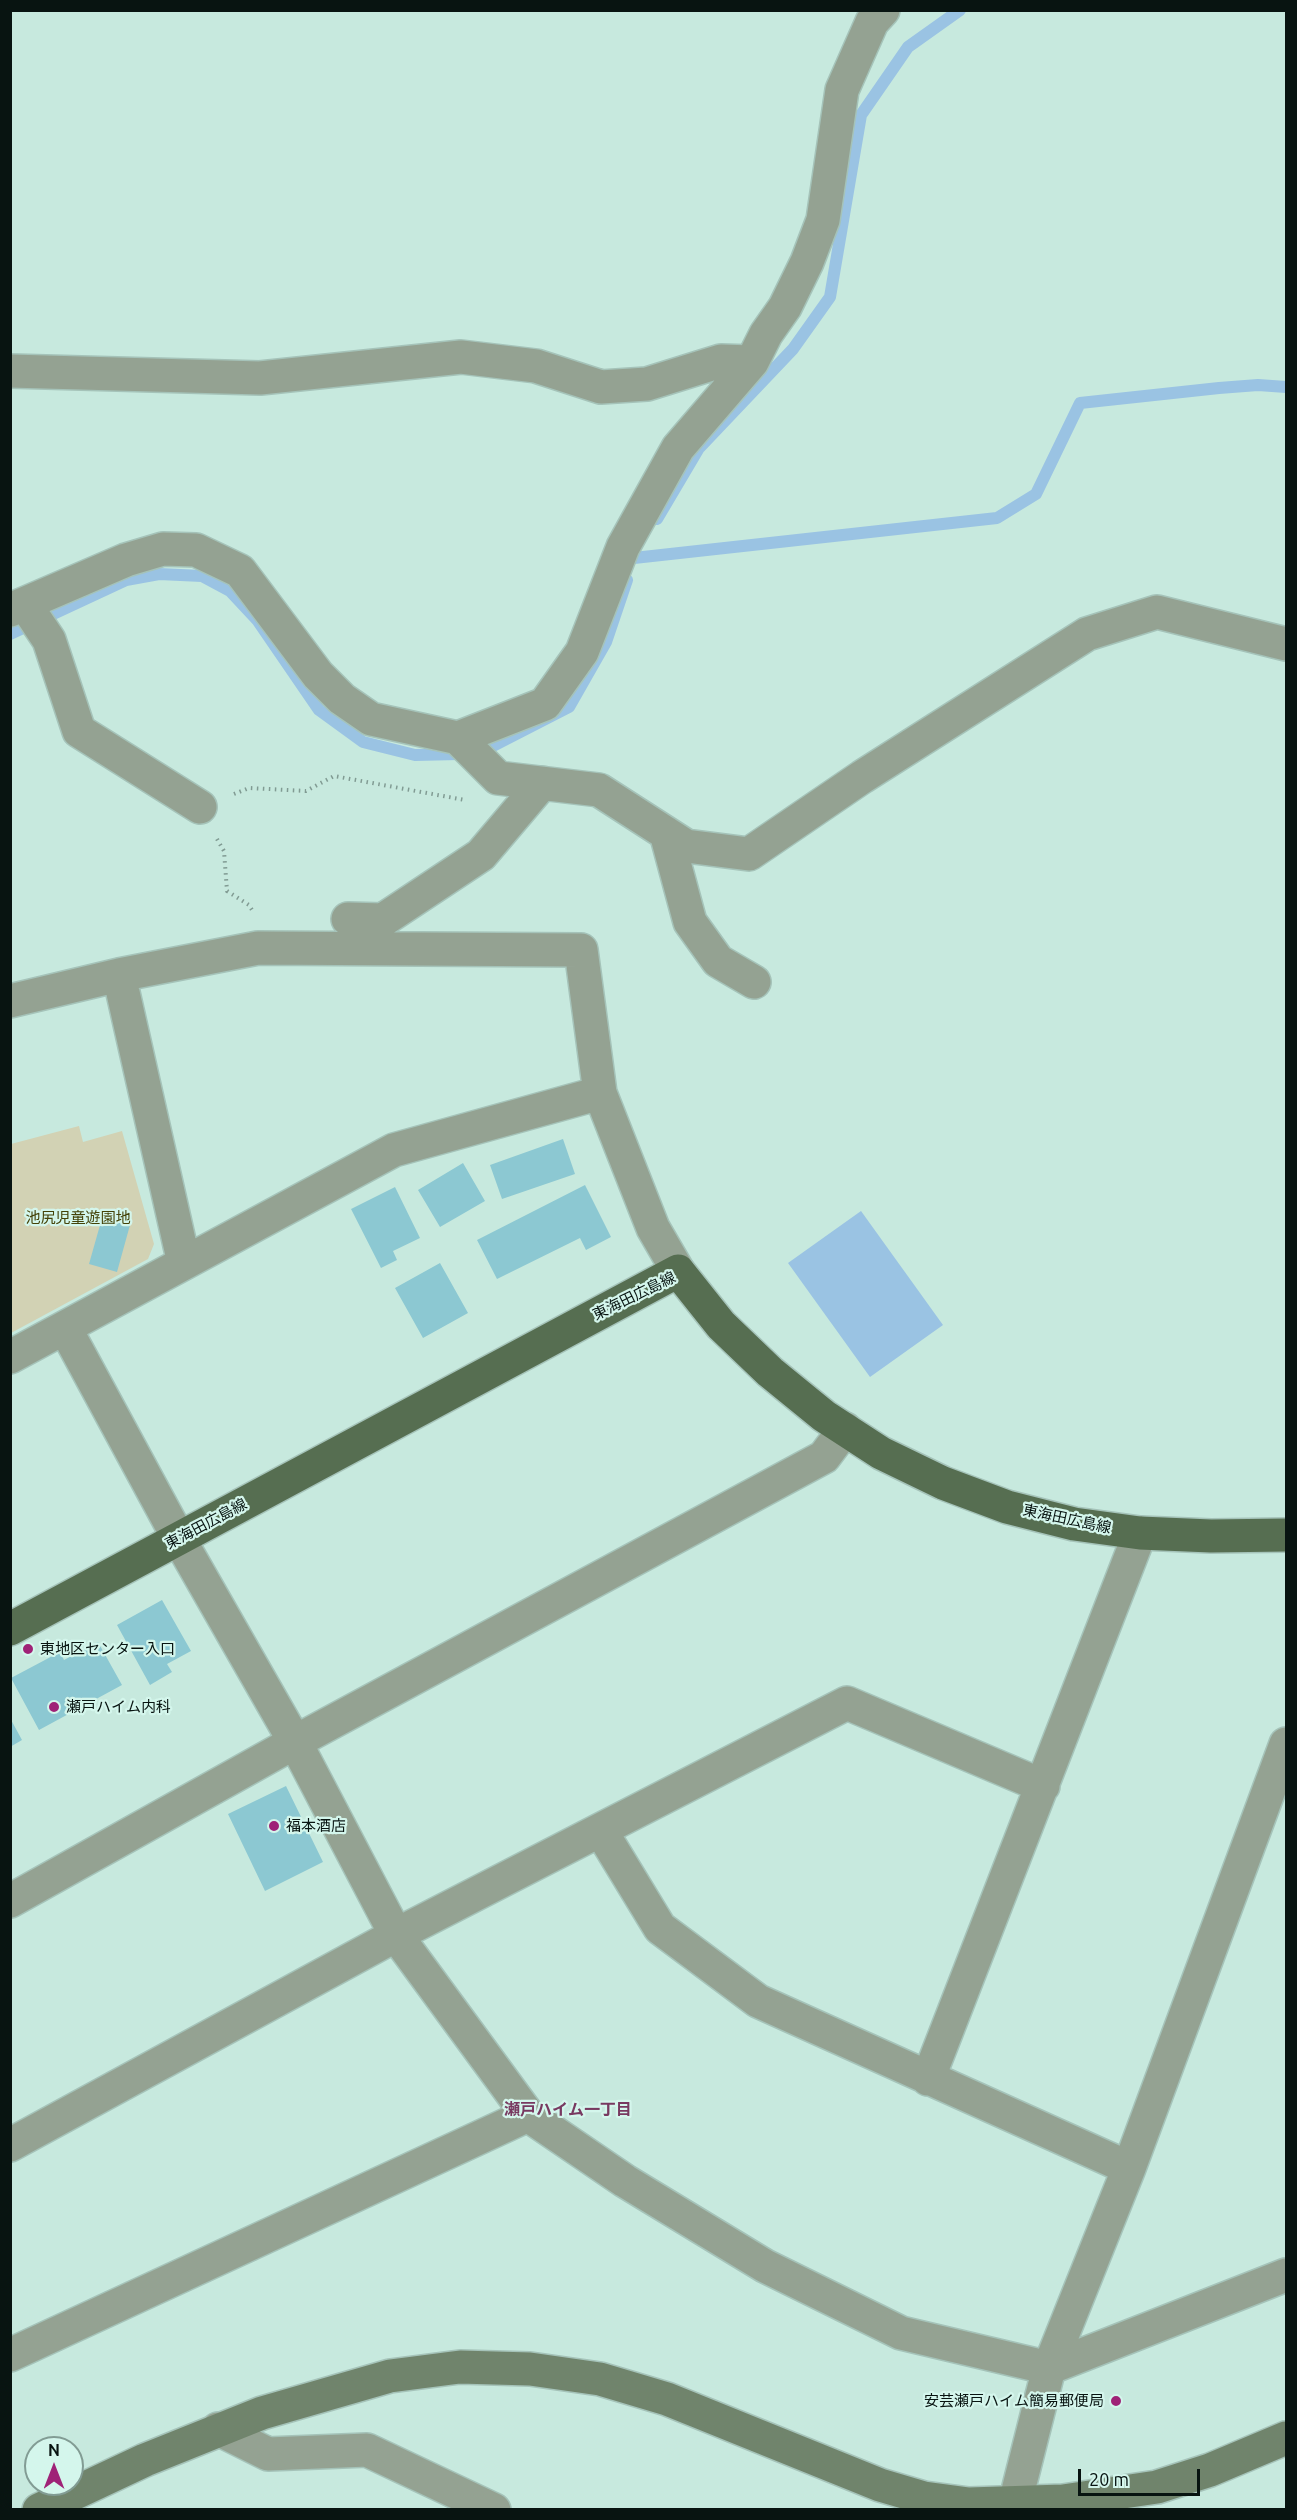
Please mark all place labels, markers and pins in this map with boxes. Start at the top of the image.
place label: 東地区センター入口 [40,1640,175,1658]
marker: 東地区センター入口 [21,1642,35,1656]
place label: 瀬戸ハイム内科 [66,1698,171,1716]
marker: 瀬戸ハイム内科 [47,1700,61,1714]
place label: 福本酒店 [286,1817,346,1835]
marker: 福本酒店 [267,1819,281,1833]
place label: 安芸瀬戸ハイム簡易郵便局 [924,2392,1104,2410]
marker: 安芸瀬戸ハイム簡易郵便局 [1109,2394,1123,2408]

